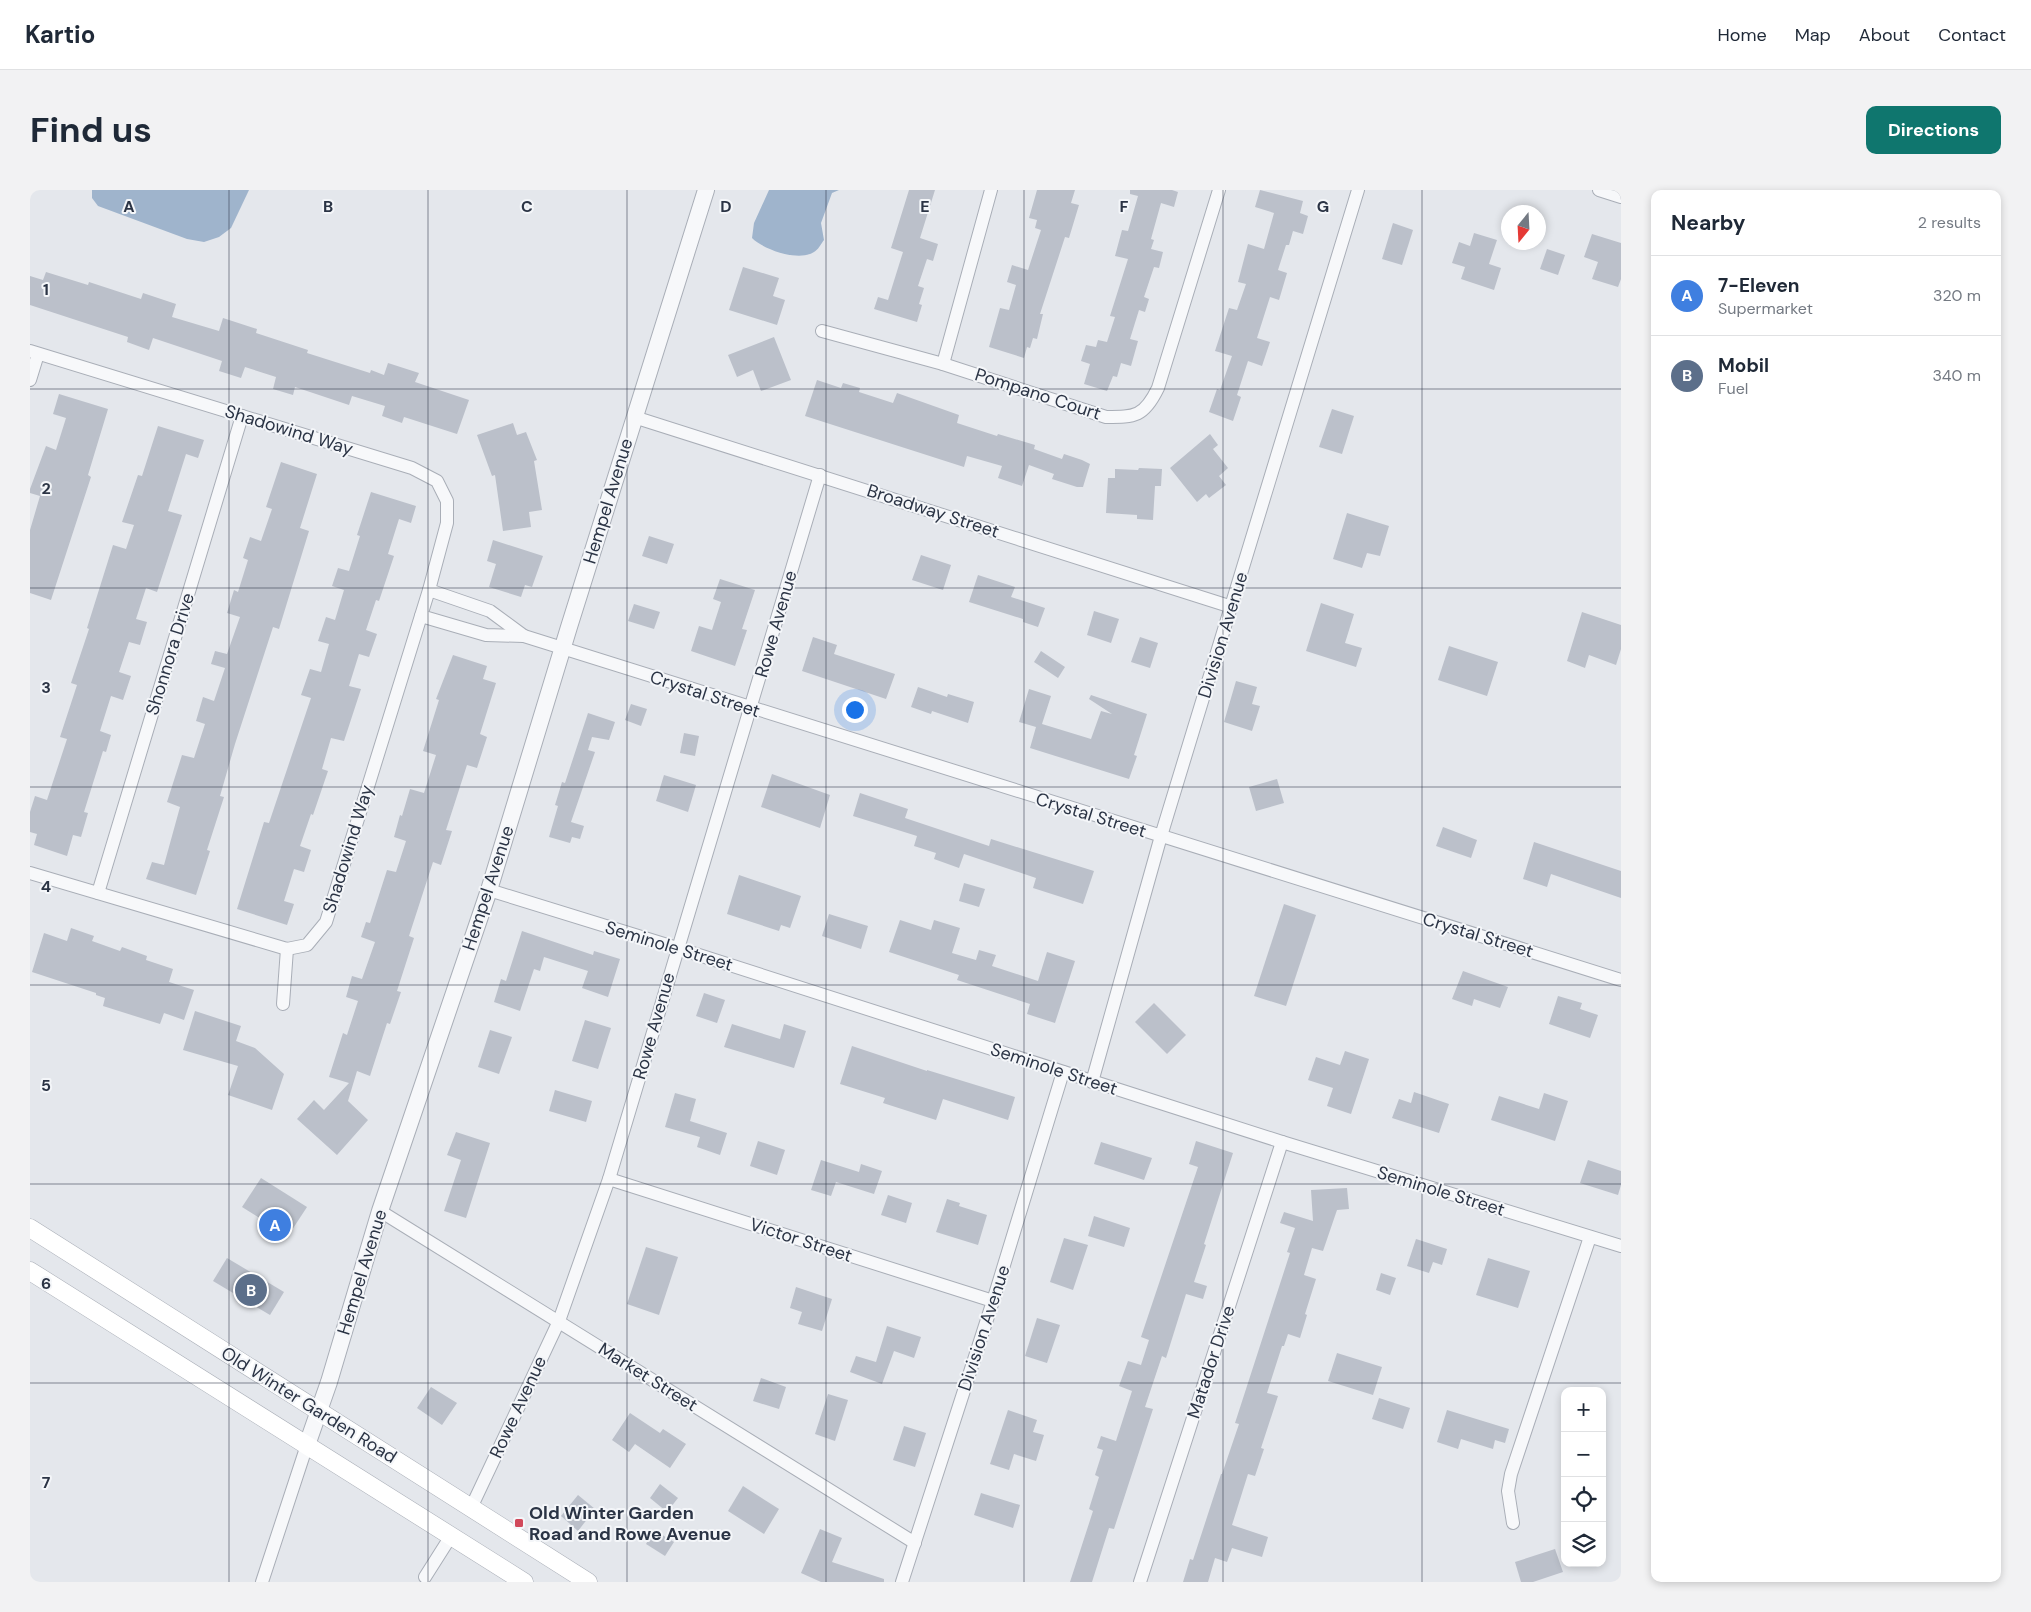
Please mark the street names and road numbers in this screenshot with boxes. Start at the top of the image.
street label: Pompano Court [972,362,1104,426]
street label: Shadowind Way [222,399,356,461]
street label: Hempel Avenue [578,435,638,567]
street label: Broadway Street [864,478,1002,544]
street label: Rowe Avenue [749,568,803,680]
street label: Division Avenue [1192,569,1254,701]
street label: Shonnora Drive [140,590,200,718]
street label: Crystal Street [647,665,763,723]
street label: Shadowind Way [317,782,379,916]
street label: Crystal Street [1033,787,1149,843]
street label: Hempel Avenue [457,822,519,954]
street label: Crystal Street [1420,907,1536,963]
street label: Seminole Street [602,915,736,977]
street label: Rowe Avenue [627,970,681,1082]
street label: Seminole Street [987,1037,1121,1101]
street label: Seminole Street [1374,1160,1508,1222]
street label: Hempel Avenue [332,1206,392,1338]
street label: Victor Street [747,1212,855,1268]
street label: Division Avenue [952,1262,1016,1394]
street label: Matador Drive [1181,1302,1241,1422]
street label: Market Street [594,1337,702,1417]
street label: Old Winter Garden Road [217,1341,401,1469]
street label: Rowe Avenue [484,1352,552,1462]

